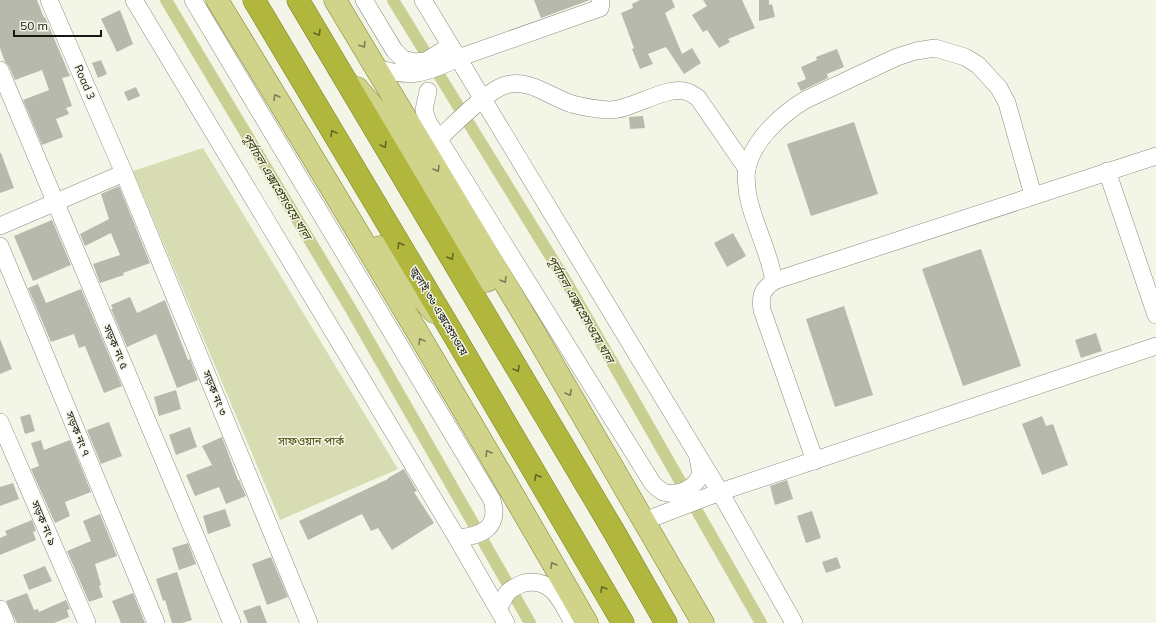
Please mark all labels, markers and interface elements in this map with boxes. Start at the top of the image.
scale bar [14,12,101,38]
text: 50 m [20,18,48,33]
one-way arrow [313,29,320,36]
one-way arrow [358,41,366,48]
street label: Road 3 [71,62,99,102]
one-way arrow [273,94,281,101]
water label: পূর্বাচল এক্সপ্রেসওয়ে খাল [239,130,316,244]
one-way arrow [331,130,338,137]
one-way arrow [380,141,387,148]
one-way arrow [433,165,440,172]
one-way arrow [398,242,405,249]
one-way arrow [446,253,453,260]
water label: পূর্বাচল এক্সপ্রেসওয়ে খাল [544,253,619,367]
street label: জুলাই ৩৬ এক্সপ্রেসওয়ে [406,263,471,358]
one-way arrow [499,276,506,283]
street label: সড়ক নং ৫ [100,322,132,371]
one-way arrow [419,338,426,345]
one-way arrow [512,365,519,372]
street label: সড়ক নং ৩ [199,368,231,418]
one-way arrow [565,388,572,396]
street label: সড়ক নং ৭ [62,409,93,459]
park label: সাফওয়ান পার্ক [277,434,344,448]
one-way arrow [485,450,492,457]
one-way arrow [535,474,542,481]
street label: সড়ক নং ৯ [28,498,60,547]
one-way arrow [551,562,558,569]
one-way arrow [600,586,608,593]

